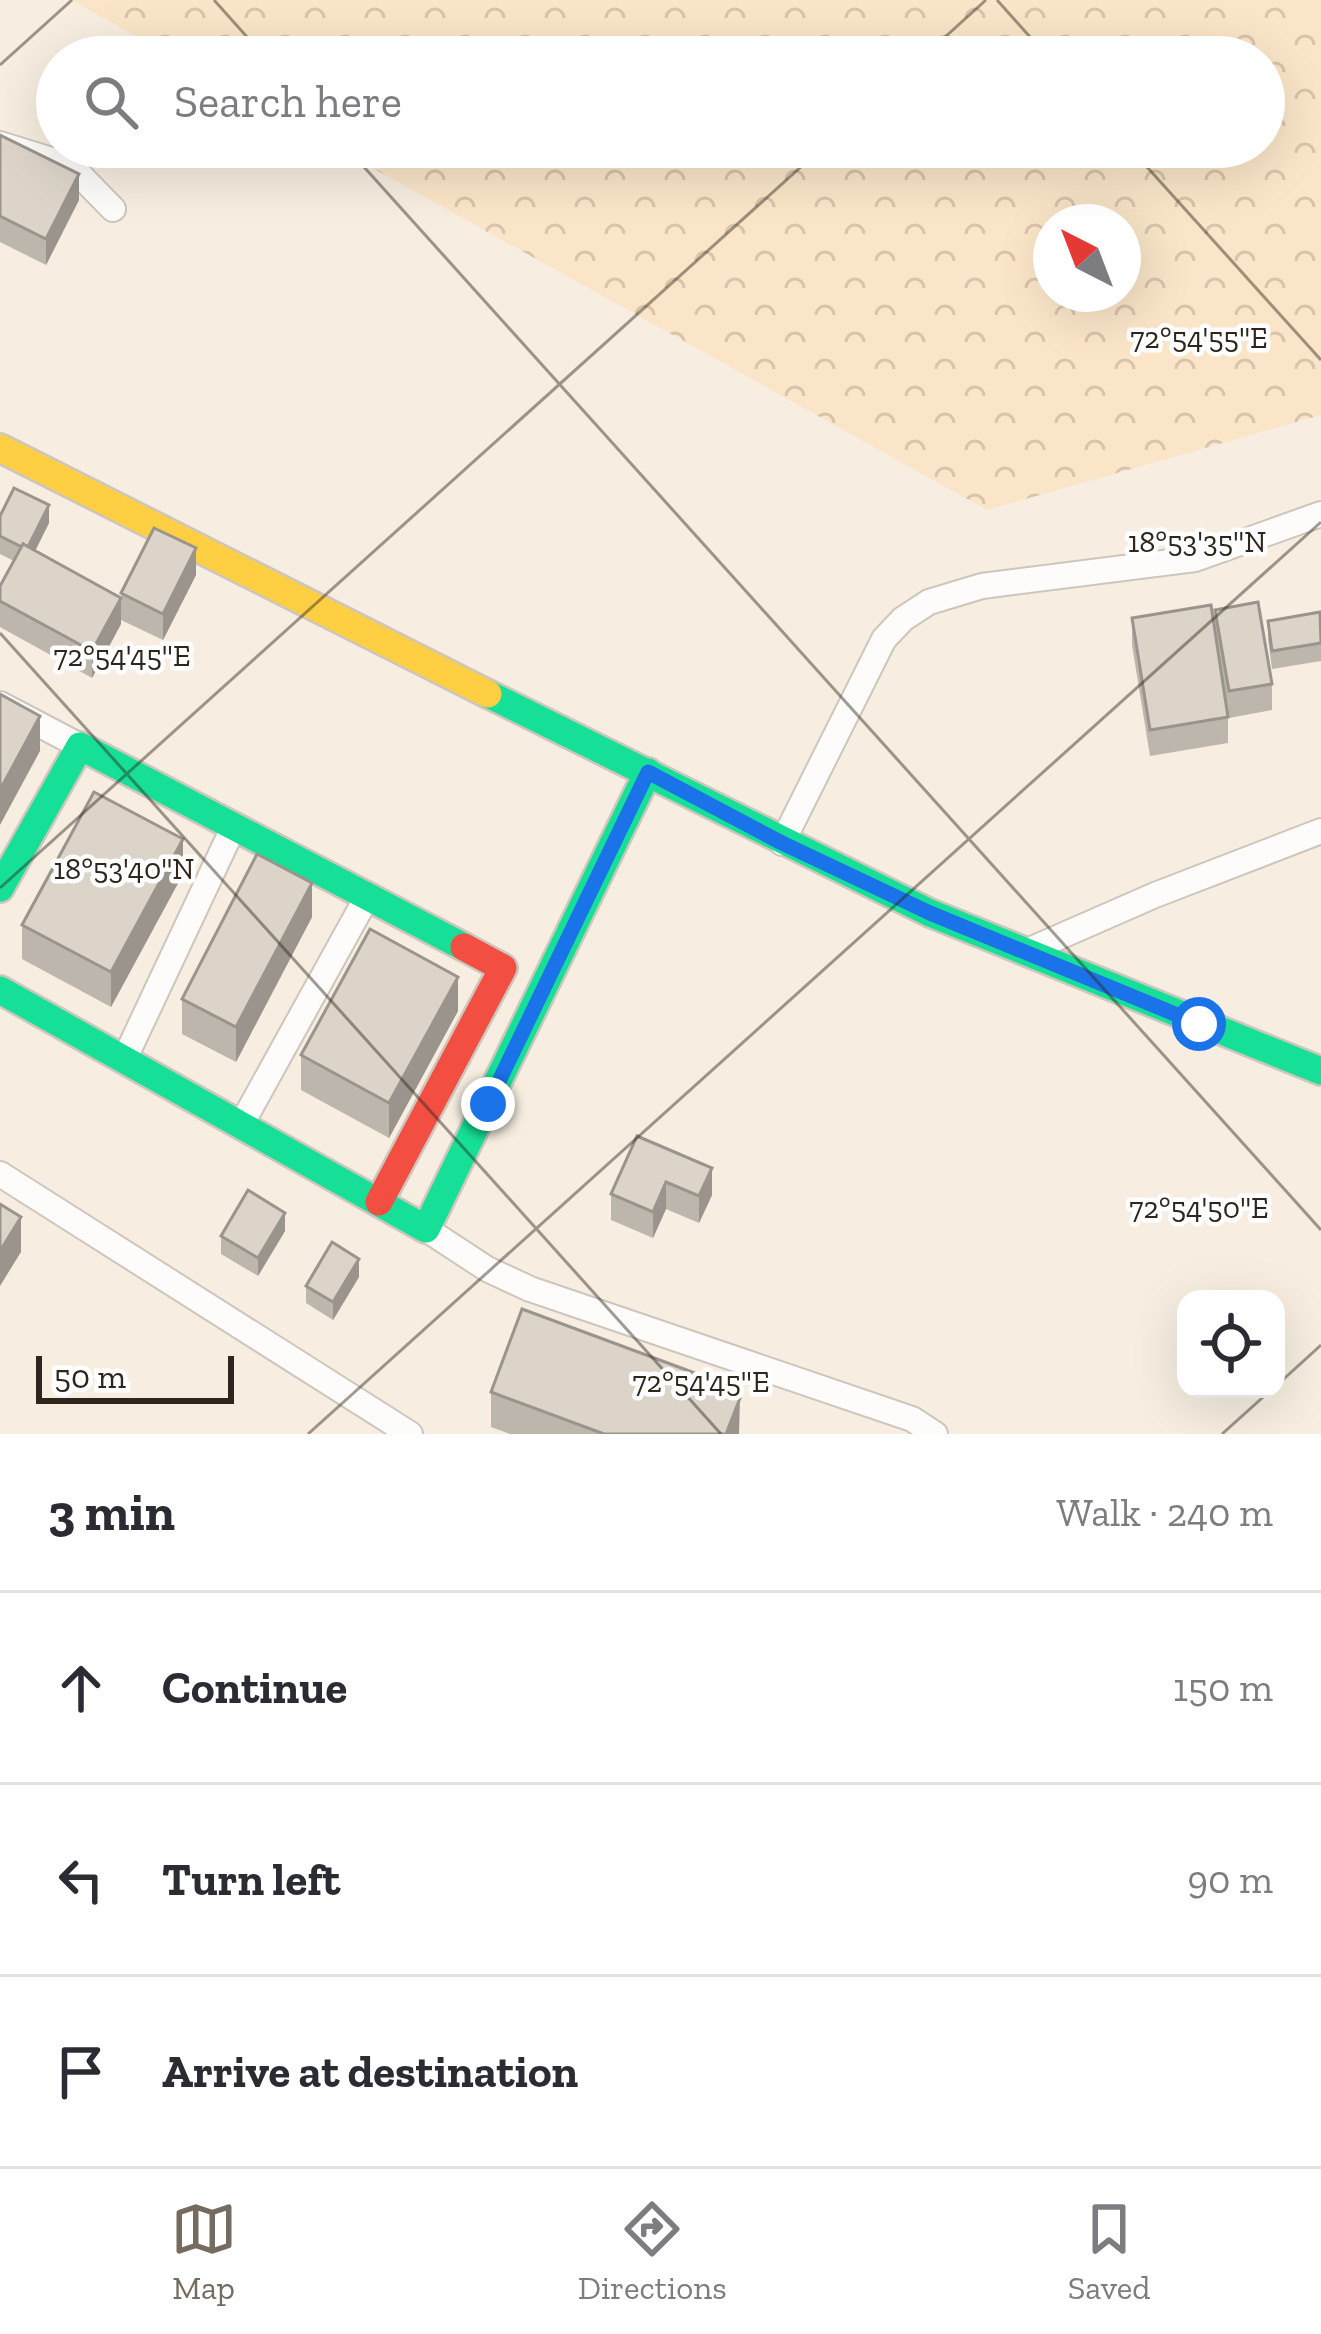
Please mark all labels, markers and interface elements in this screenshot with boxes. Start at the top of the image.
search box [36,36,1285,168]
icon: search [78,69,144,135]
text: Search here [174,75,402,129]
north arrow [1033,204,1141,312]
text: 72°54'55"E [1130,320,1268,356]
text: 18°53'35"N [1128,524,1266,560]
text: 72°54'45"E [53,638,191,674]
text: 18°53'40"N [54,851,194,887]
route start [1172,997,1226,1051]
route end [461,1077,515,1131]
text: 72°54'50"E [1129,1190,1269,1226]
map controls [1177,1290,1285,1398]
button: locate [1177,1290,1285,1398]
scale bar [36,1350,234,1403]
text: 50 m [54,1357,126,1396]
text: 72°54'45"E [632,1364,770,1400]
text: 3 min [48,1482,175,1543]
text: Walk · 240 m [1056,1489,1273,1536]
icon: ahead [48,1655,114,1721]
text: Continue [162,1661,347,1715]
text: 150 m [1173,1664,1273,1711]
icon: left [48,1847,114,1913]
text: Turn left [162,1853,340,1907]
text: 90 m [1187,1856,1273,1903]
icon: arrive [48,2039,114,2105]
text: Arrive at destination [162,2045,578,2099]
tab: Map [171,2196,237,2307]
tab: Directions [578,2196,727,2307]
tab: Saved [1068,2196,1150,2307]

